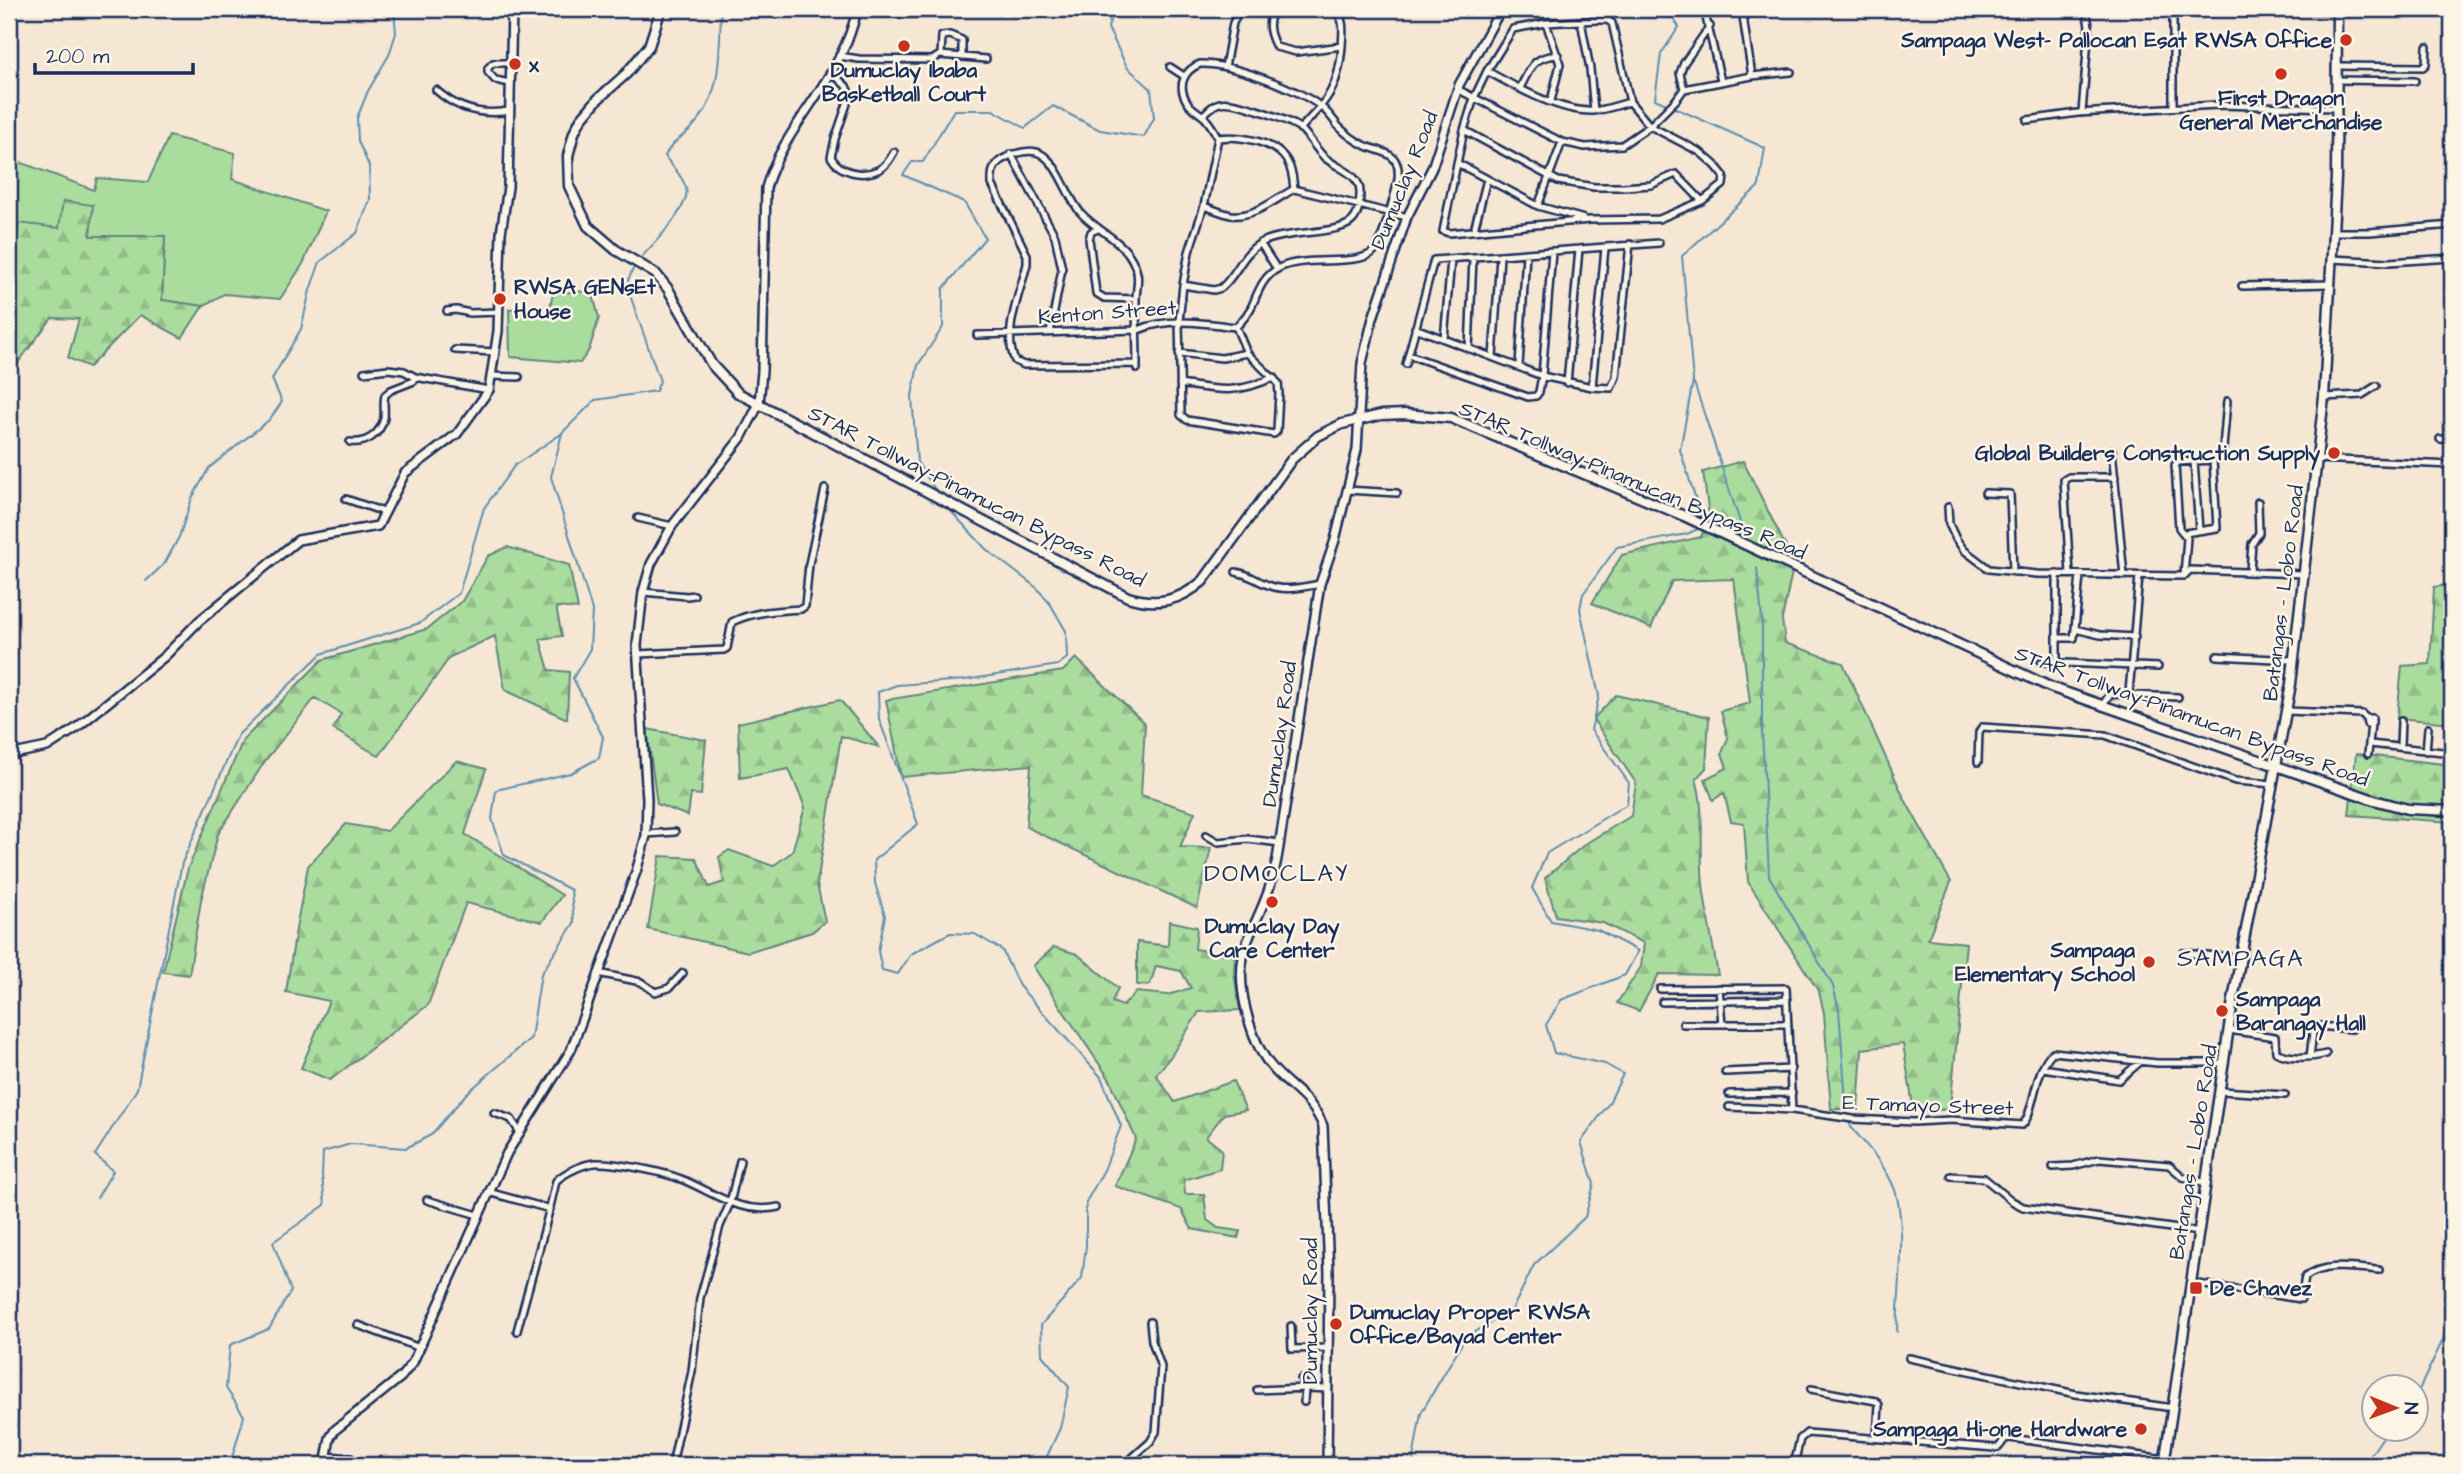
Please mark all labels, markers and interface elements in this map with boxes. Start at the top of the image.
place label: Sampaga West- Pallocan Esat RWSA Office [1900,26,2333,57]
scale bar [35,32,192,76]
marker: Sampaga West- Pallocan Esat RWSA Office [2338,32,2354,48]
marker: Dumuclay Ibaba Basketball Court [896,38,912,54]
text: 200 m [46,42,110,71]
place label: x [528,50,540,79]
marker: x [507,56,523,72]
place label: Dumuclay Ibaba Basketball Court [822,56,986,109]
marker: First Dragon General Merchandise [2273,66,2289,82]
place label: First Dragon General Merchandise [2180,84,2383,137]
street label: Dumuclay Road [1364,107,1447,254]
place label: RWSA GENsEt House [514,273,656,326]
marker: RWSA GENsEt House [492,291,508,307]
street label: Kenton Street [1037,293,1178,332]
street label: STAR Tollway-Pinamucan Bypass Road [1454,394,1811,569]
street label: STAR Tollway-Pinamucan Bypass Road [802,398,1151,596]
place label: Global Builders Construction Supply [1975,439,2320,471]
marker: Global Builders Construction Supply [2326,445,2342,461]
street label: Batangas - Lobo Road [2256,483,2313,703]
street label: STAR Tollway-Pinamucan Bypass Road [2010,639,2373,796]
street label: Dumuclay Road [1255,659,1306,809]
district label: DOMOCLAY [1204,857,1350,891]
marker: Dumuclay Day Care Center [1264,894,1280,910]
place label: Dumuclay Day Care Center [1205,912,1340,965]
place label: Sampaga Elementary School [1955,936,2136,992]
district label: SAMPAGA [2177,942,2305,976]
marker: Sampaga Elementary School [2141,954,2157,970]
place label: Sampaga Barangay Hall [2235,985,2367,1041]
marker: Sampaga Barangay Hall [2214,1003,2230,1019]
street label: Batangas - Lobo Road [2162,1042,2227,1262]
street label: E. Tamayo Street [1842,1088,2015,1125]
street label: Dumuclay Road [1296,1237,1327,1384]
place label: De Chavez [2210,1274,2313,1303]
marker: De Chavez [2188,1280,2204,1296]
place label: Dumuclay Proper RWSA Office/Bayad Center [1350,1298,1591,1354]
marker: Dumuclay Proper RWSA Office/Bayad Center [1328,1316,1344,1332]
north arrow [2360,1372,2430,1442]
text: N [2397,1402,2424,1415]
place label: Sampaga Hi-one Hardware [1872,1415,2128,1446]
marker: Sampaga Hi-one Hardware [2133,1421,2149,1437]

